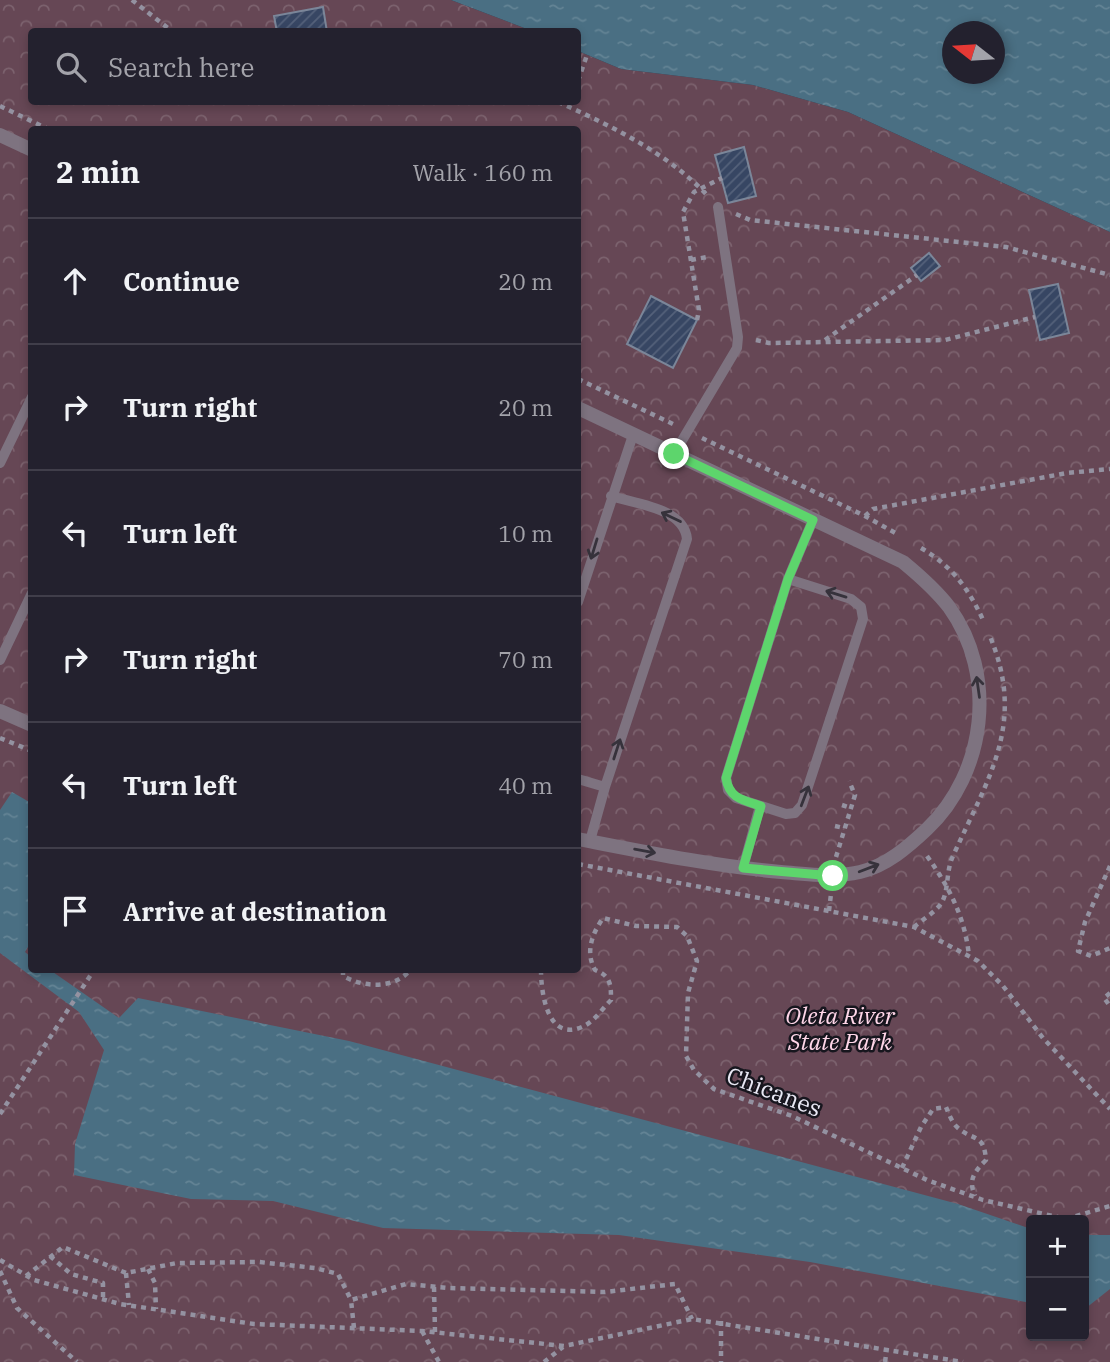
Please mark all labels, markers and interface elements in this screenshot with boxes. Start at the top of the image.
north arrow [942,21,1005,84]
search box [28,28,581,105]
icon: search [52,48,90,86]
text: Search here [108,50,254,84]
text: 2 min [56,152,140,191]
text: Walk · 160 m [412,157,553,187]
icon: ahead [56,262,94,300]
text: Continue [123,264,240,298]
text: 20 m [498,266,553,296]
icon: right [56,388,94,426]
text: Turn right [123,390,257,424]
text: 20 m [498,392,553,422]
route end [658,438,689,469]
one-way arrow [660,510,681,523]
icon: left [56,514,94,552]
text: Turn left [123,516,237,550]
text: 10 m [498,518,553,548]
one-way arrow [587,538,600,560]
one-way arrow [825,587,847,600]
icon: right [56,640,94,678]
text: Turn right [123,642,257,676]
text: 70 m [498,644,553,674]
one-way arrow [972,676,985,699]
one-way arrow [612,739,624,761]
icon: left [56,766,94,804]
text: Turn left [123,768,237,802]
text: 40 m [498,770,553,800]
one-way arrow [799,785,812,807]
one-way arrow [633,844,656,858]
route start [817,860,848,891]
one-way arrow [858,861,880,873]
icon: arrive [56,892,94,930]
text: Arrive at destination [123,894,387,928]
park label: Oleta River State Park [785,1000,896,1056]
street label: Chicanes [723,1059,826,1123]
map controls [1026,1215,1089,1341]
button: + [1026,1215,1089,1278]
button: − [1026,1278,1089,1341]

